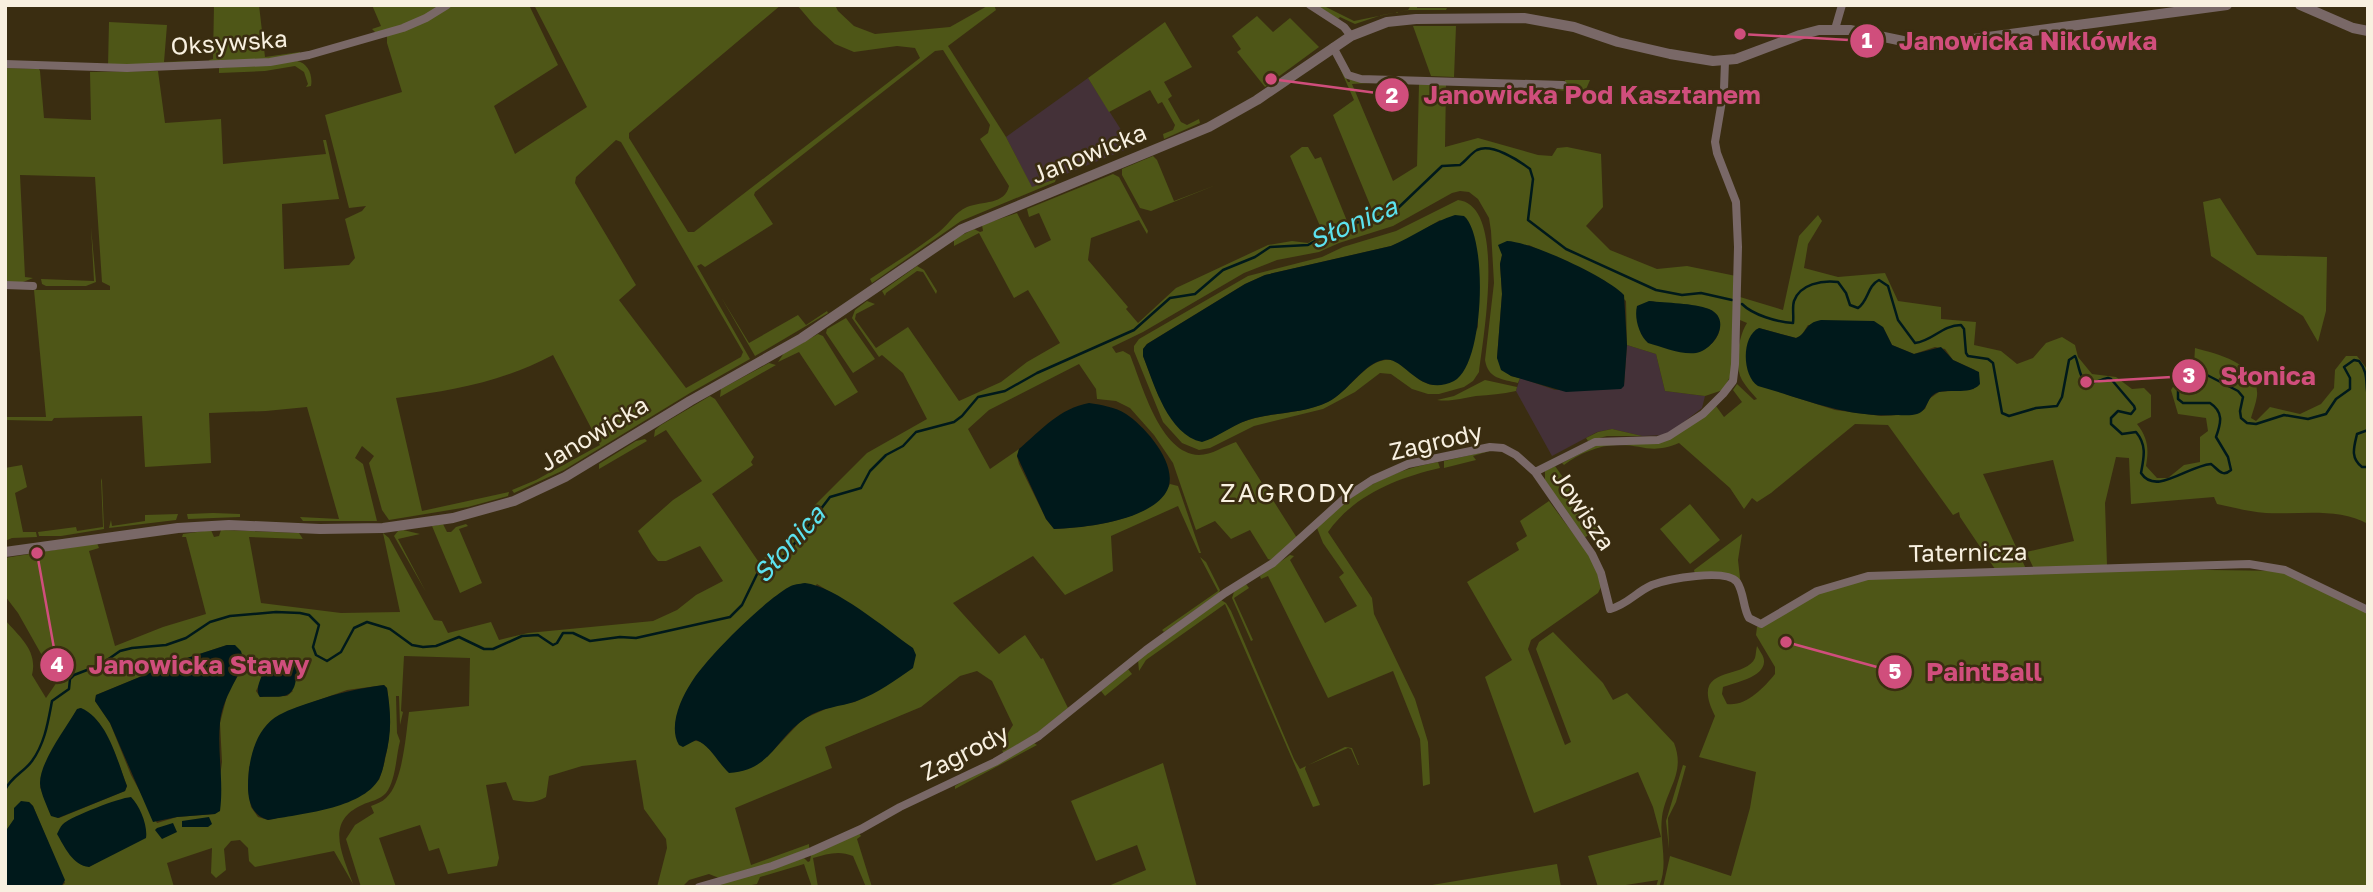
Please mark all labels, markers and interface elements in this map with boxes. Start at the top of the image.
callout: Janowicka Niklówka [1849,17,2171,64]
street label: Oksywska [170,23,288,60]
text: Janowicka Niklówka [1899,25,2157,56]
text: 1 [1862,27,1873,53]
callout: Janowicka Pod Kasztanem [1374,72,1775,119]
text: Janowicka Pod Kasztanem [1423,79,1761,110]
text: 2 [1386,82,1399,108]
street label: Janowicka [1027,116,1150,189]
water label: Słonica [1304,190,1403,255]
callout: Słonica [2172,352,2330,399]
text: Słonica [2220,360,2316,391]
text: 3 [2183,362,2195,388]
street label: Janowicka [534,389,653,476]
street label: Zagrody [1386,416,1485,465]
street label: Jowisza [1547,463,1622,555]
district label: ZAGRODY [1220,477,1356,508]
water label: Słonica [746,498,832,588]
street label: Taternicza [1908,536,2028,567]
callout: Janowicka Stawy [39,642,324,689]
callout: PaintBall [1877,648,2056,695]
text: Janowicka Stawy [88,649,310,680]
text: 4 [50,651,64,677]
text: PaintBall [1926,656,2042,687]
text: 5 [1889,658,1902,684]
street label: Zagrody [916,717,1013,786]

